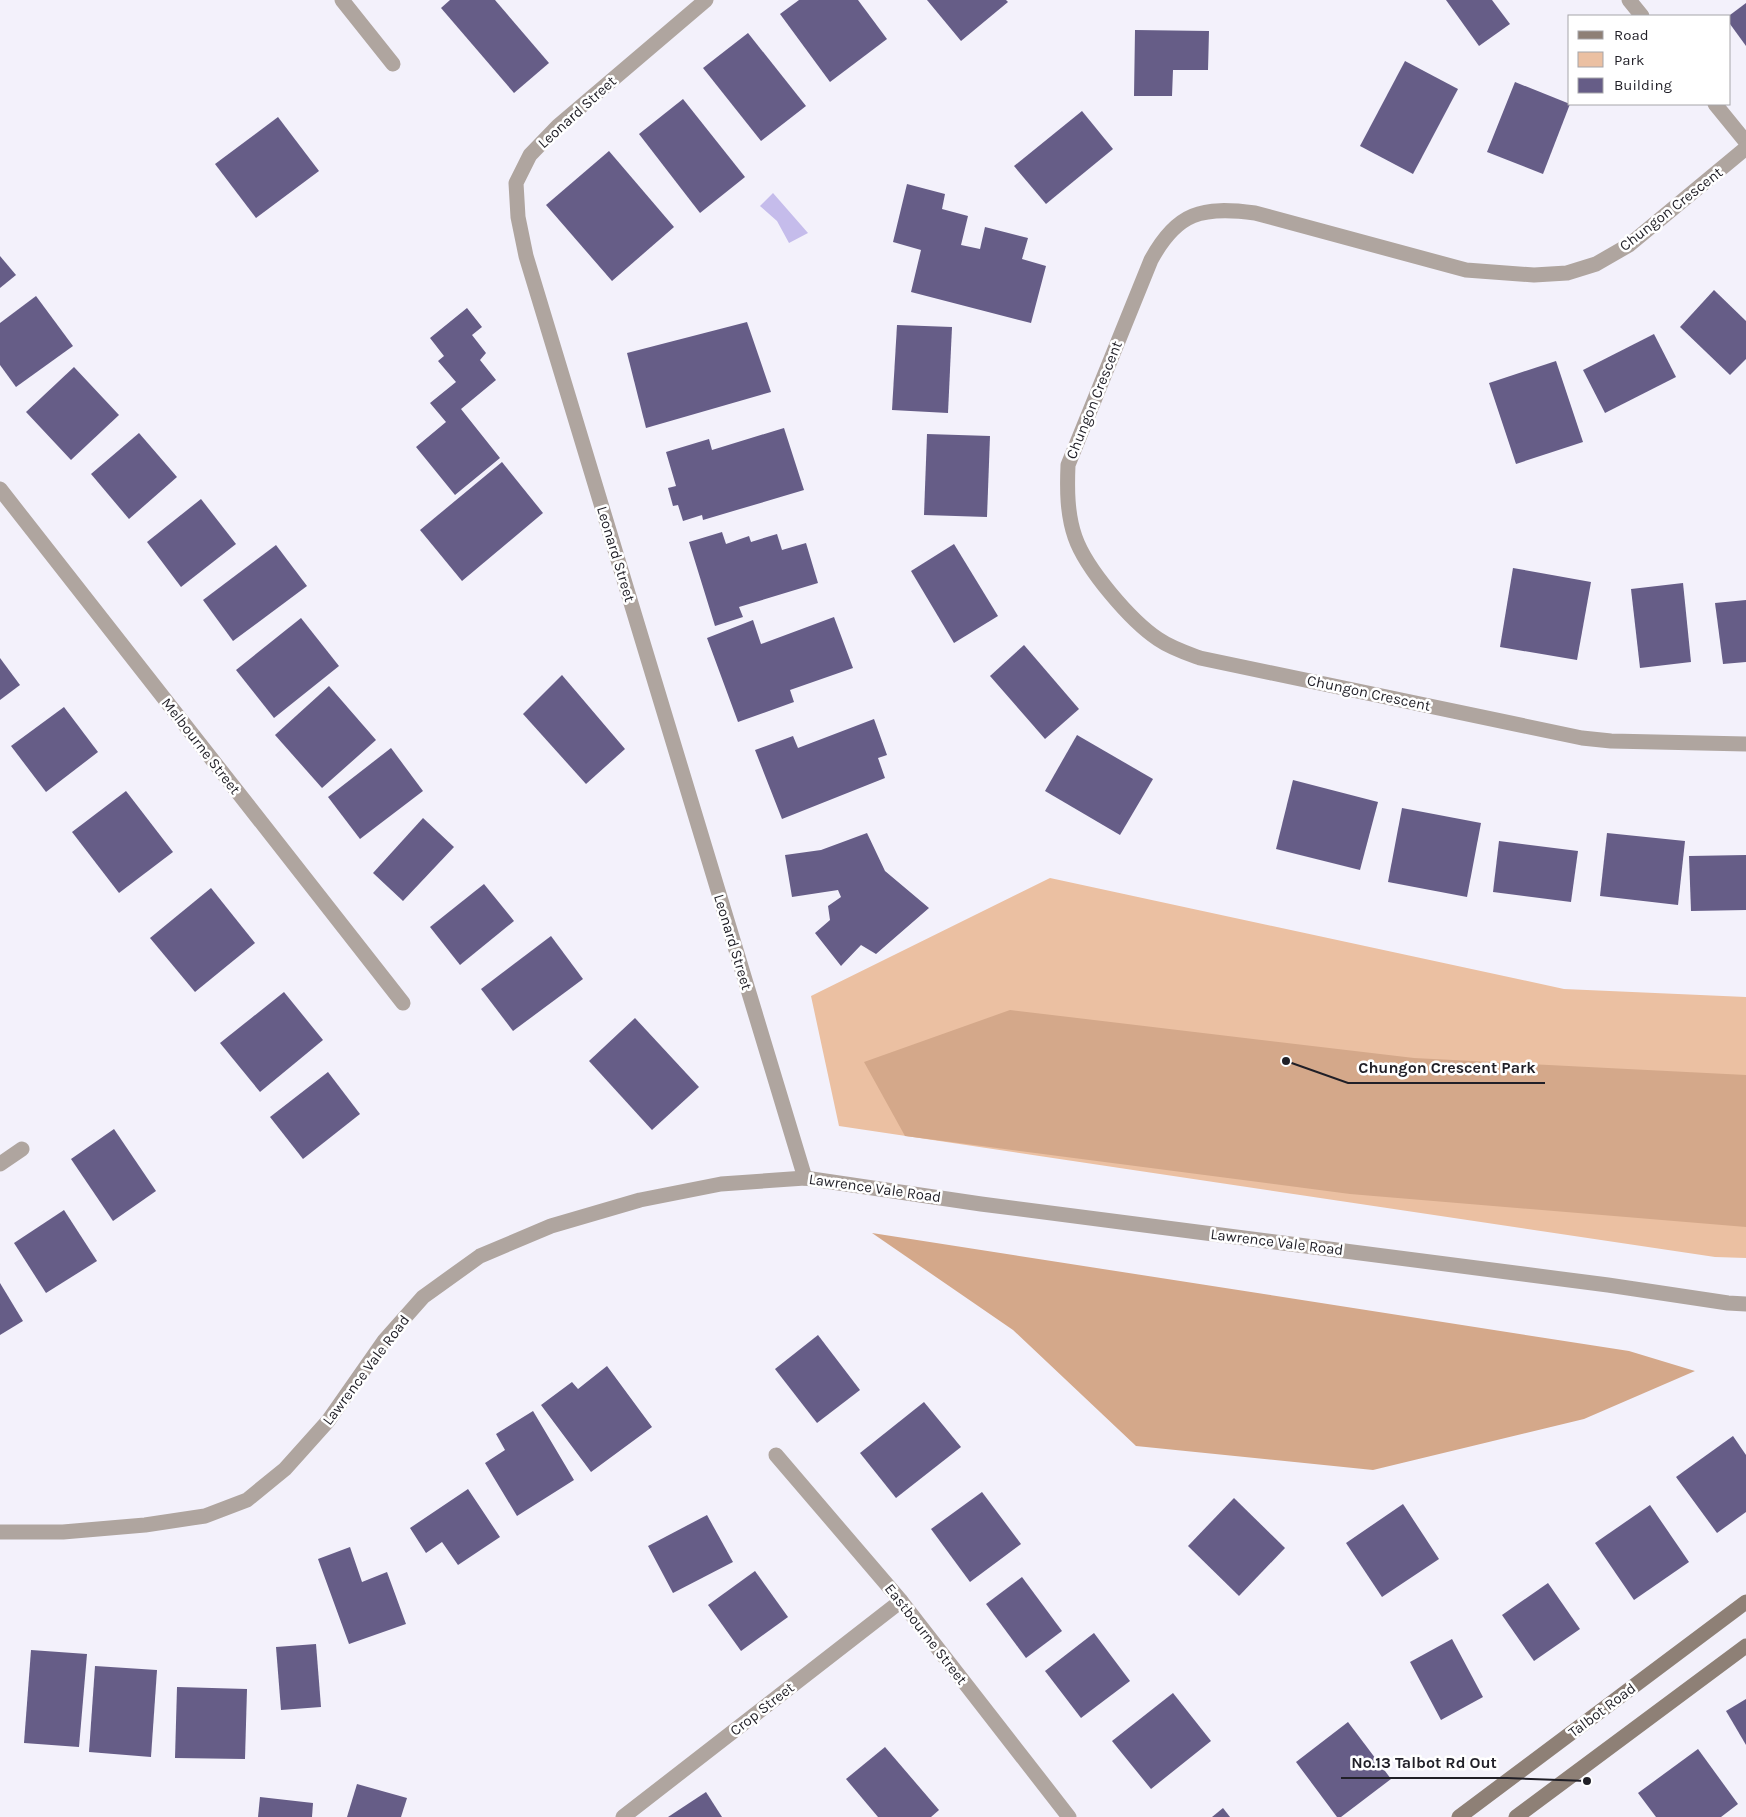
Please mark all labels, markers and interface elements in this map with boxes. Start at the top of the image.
legend [1568,15,1731,105]
text: Road [1614,26,1649,44]
text: Park [1614,51,1644,69]
street label: Leonard Street [534,72,620,152]
text: Building [1614,76,1672,94]
street label: Chungon Crescent [1616,163,1726,255]
street label: Chungon Crescent [1062,338,1126,462]
street label: Leonard Street [593,504,639,604]
street label: Chungon Crescent [1306,671,1433,715]
street label: Melbourne Street [158,694,245,798]
street label: Leonard Street [710,892,756,992]
callout: Chungon Crescent Park [1348,1052,1545,1083]
text: Chungon Crescent Park [1358,1058,1536,1077]
street label: Lawrence Vale Road [808,1170,942,1206]
street label: Lawrence Vale Road [1210,1225,1344,1259]
street label: Lawrence Vale Road [319,1311,413,1429]
street label: Eastbourne Street [881,1580,971,1688]
street label: Crop Street [726,1678,798,1740]
street label: Talbot Road [1565,1679,1639,1741]
callout: No.13 Talbot Rd Out [1341,1747,1507,1778]
text: No.13 Talbot Rd Out [1351,1753,1497,1772]

